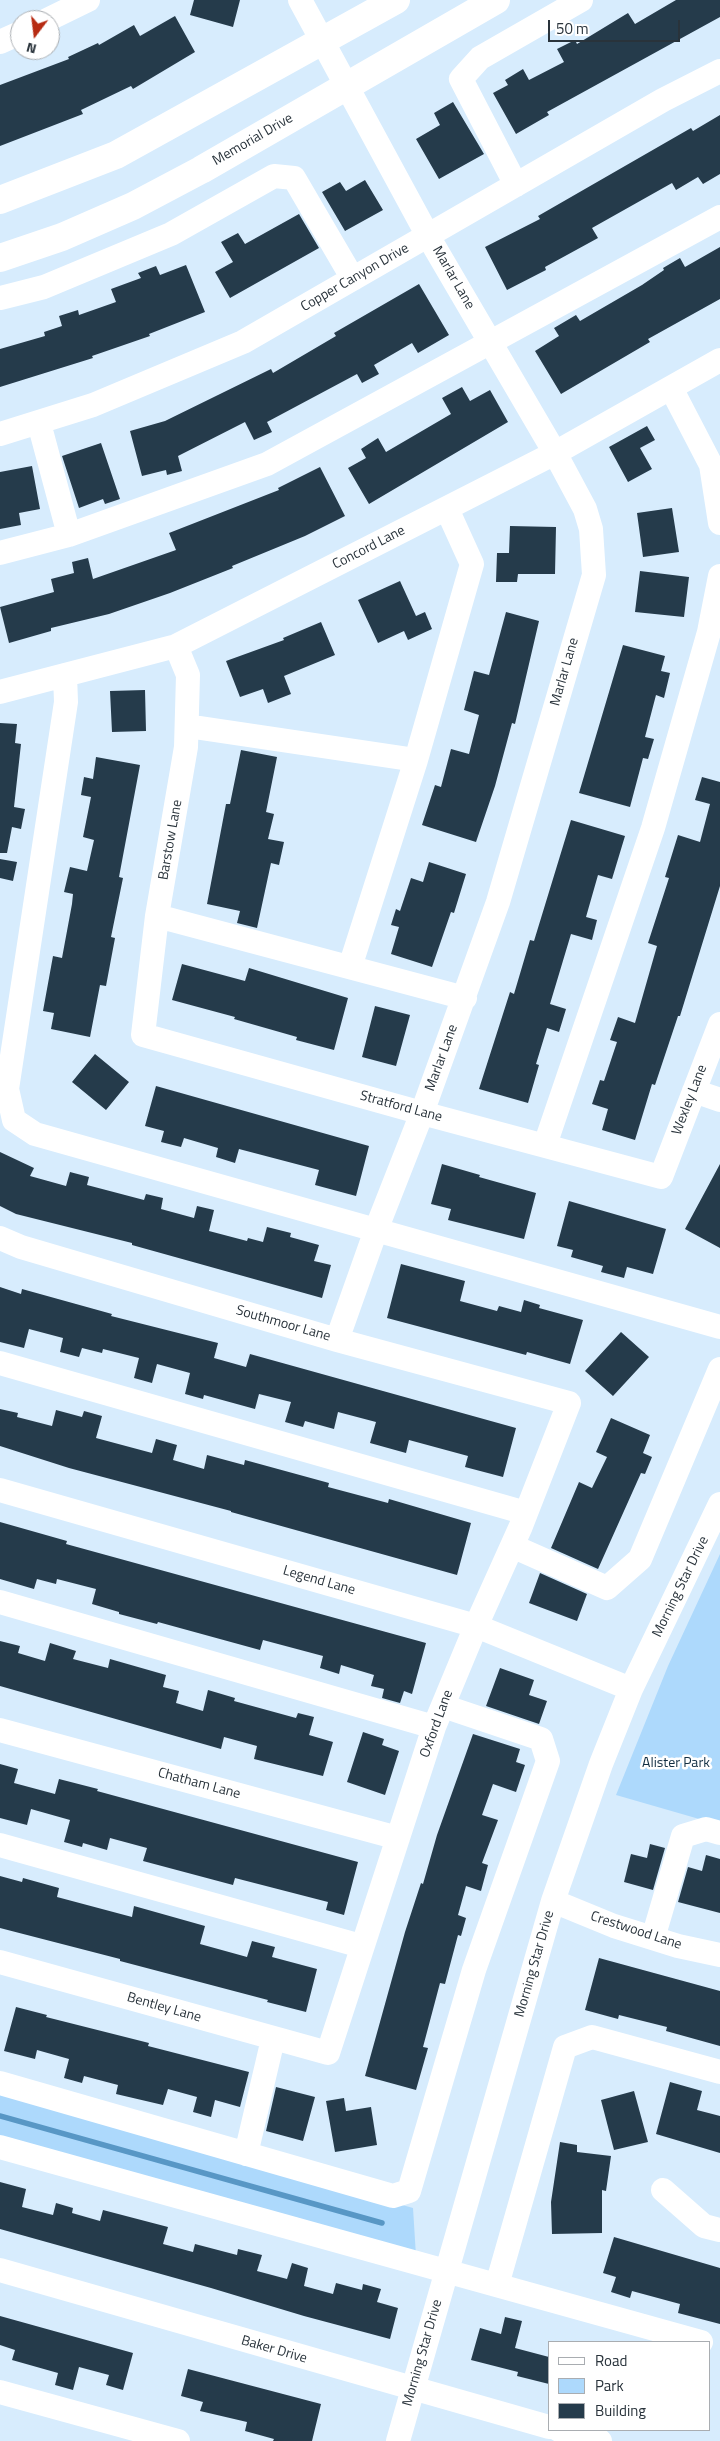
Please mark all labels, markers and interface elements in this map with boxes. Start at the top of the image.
north arrow [10,10,60,60]
scale bar [550,10,682,42]
text: 50 m [556,17,589,40]
text: N [24,38,39,60]
street label: Memorial Drive [210,110,296,170]
street label: Copper Canyon Drive [298,240,412,316]
street label: Marlar Lane [428,243,478,313]
street label: Concord Lane [330,523,408,573]
street label: Marlar Lane [547,636,583,708]
street label: Barstow Lane [156,799,186,881]
street label: Marlar Lane [422,1022,462,1094]
street label: Wexley Lane [669,1063,711,1137]
street label: Stratford Lane [358,1088,444,1126]
street label: Southmoor Lane [234,1302,332,1346]
street label: Morning Star Drive [649,1534,713,1640]
street label: Legend Lane [281,1563,357,1599]
street label: Oxford Lane [417,1688,457,1760]
park label: Alister Park [642,1756,710,1772]
street label: Chatham Lane [156,1765,242,1803]
street label: Crestwood Lane [588,1908,684,1954]
street label: Morning Star Drive [512,1909,558,2019]
street label: Bentley Lane [125,1989,203,2027]
street label: Morning Star Drive [400,2298,446,2408]
street label: Baker Drive [239,2333,309,2367]
legend [548,2341,710,2431]
text: Road [595,2349,627,2372]
text: Park [595,2374,624,2397]
text: Building [595,2399,646,2422]

